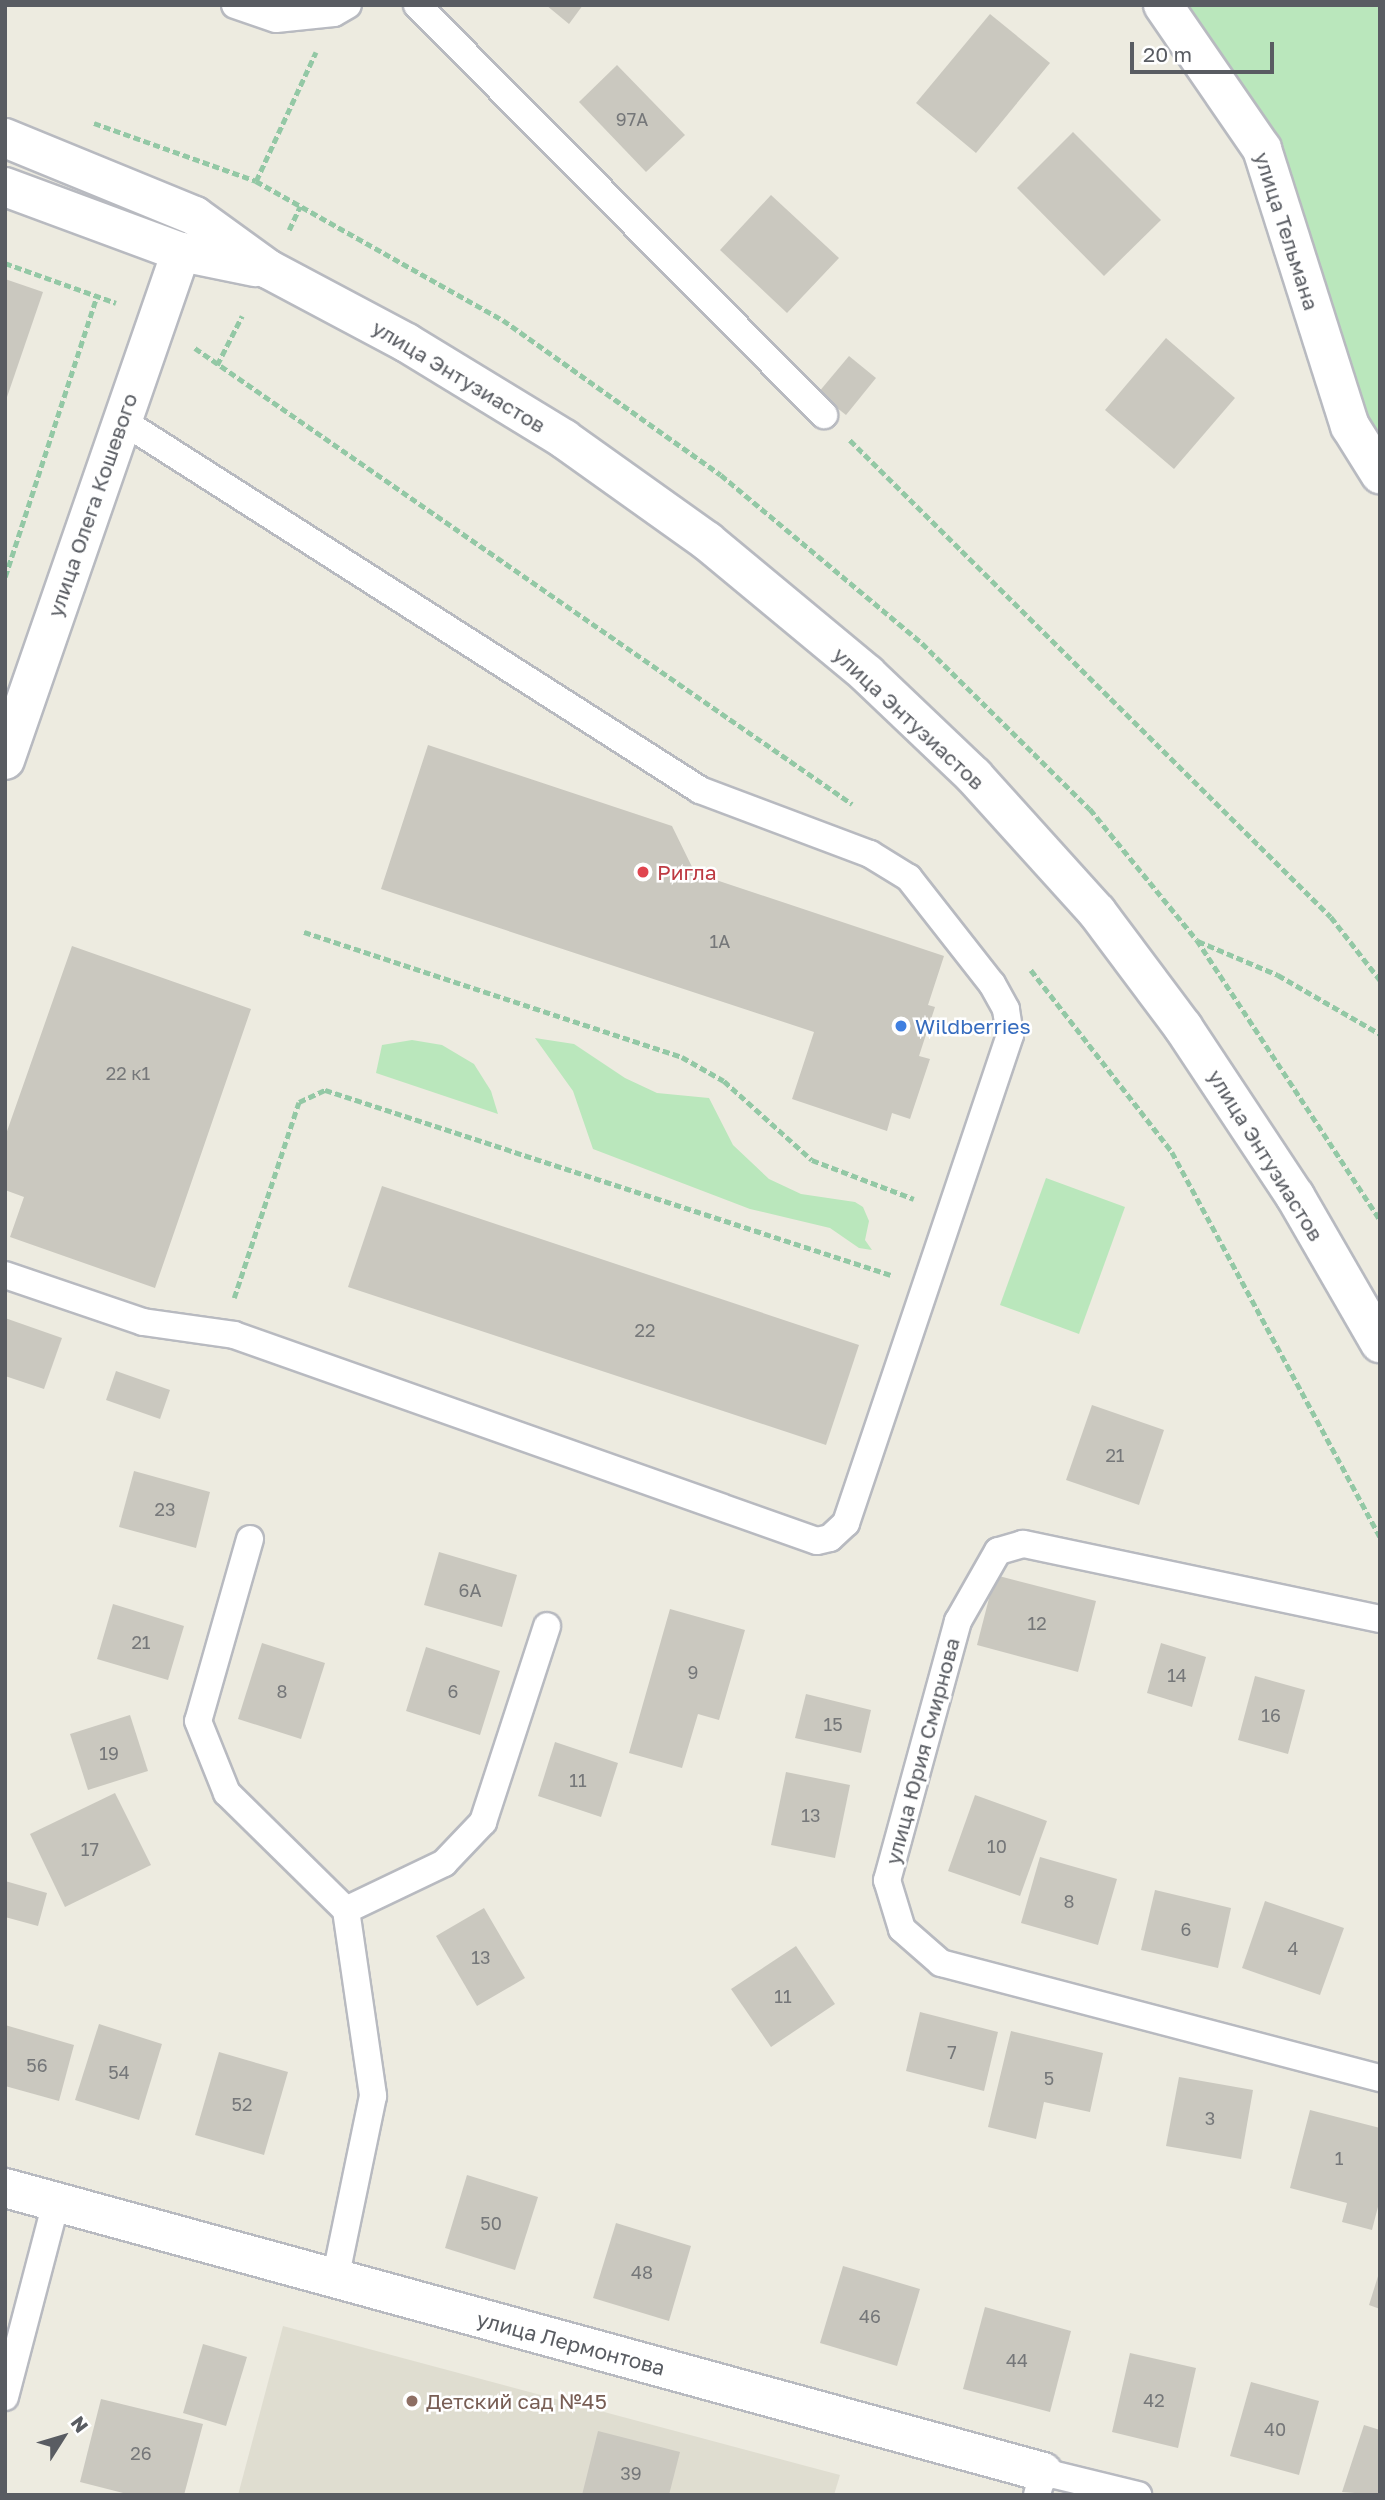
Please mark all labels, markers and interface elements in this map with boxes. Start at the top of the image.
scale bar [1133,28,1276,72]
text: 20 m [1143,41,1192,67]
house number: 97А [616,108,648,130]
street label: улица Тельмана [1250,149,1324,313]
street label: улица Энтузиастов [368,314,550,438]
street label: улица Олега Кошевого [42,390,142,620]
street label: улица Энтузиастов [828,641,990,795]
place label: Ригла [657,859,717,885]
marker: Ригла [635,864,651,880]
house number: 1А [710,930,730,952]
place label: Wildberries [915,1013,1031,1039]
marker: Wildberries [893,1018,909,1034]
house number: 22 к1 [106,1062,150,1084]
street label: улица Энтузиастов [1203,1065,1329,1245]
house number: 22 [635,1319,655,1341]
house number: 21 [1105,1444,1125,1466]
house number: 23 [155,1498,175,1520]
house number: 6А [459,1579,481,1601]
house number: 12 [1027,1612,1047,1634]
house number: 21 [131,1631,151,1653]
street label: улица Юрия Смирнова [880,1635,964,1867]
house number: 9 [688,1661,698,1683]
house number: 14 [1167,1664,1187,1686]
house number: 8 [277,1680,287,1702]
house number: 6 [448,1680,458,1702]
house number: 16 [1261,1704,1281,1726]
house number: 15 [823,1713,843,1735]
house number: 19 [99,1742,119,1764]
house number: 11 [569,1769,587,1791]
house number: 13 [801,1804,821,1826]
house number: 10 [987,1835,1007,1857]
house number: 17 [81,1838,99,1860]
house number: 8 [1064,1890,1074,1912]
house number: 6 [1181,1918,1191,1940]
house number: 4 [1288,1937,1298,1959]
house number: 13 [471,1946,491,1968]
house number: 11 [774,1985,792,2007]
house number: 7 [947,2041,957,2063]
house number: 56 [26,2054,48,2076]
house number: 54 [108,2061,130,2083]
house number: 5 [1044,2067,1054,2089]
house number: 52 [232,2093,252,2115]
house number: 3 [1205,2107,1215,2129]
house number: 1 [1335,2147,1343,2169]
house number: 50 [480,2212,502,2234]
house number: 48 [631,2261,653,2283]
house number: 46 [859,2305,881,2327]
street label: улица Лермонтова [474,2306,668,2380]
house number: 44 [1006,2349,1028,2371]
place label: Детский сад №45 [426,2388,607,2414]
house number: 42 [1143,2389,1165,2411]
marker: Детский сад №45 [404,2393,420,2409]
north arrow [28,2402,98,2472]
text: N [67,2411,94,2437]
house number: 40 [1264,2418,1286,2440]
house number: 26 [130,2442,152,2464]
house number: 39 [620,2462,642,2484]

